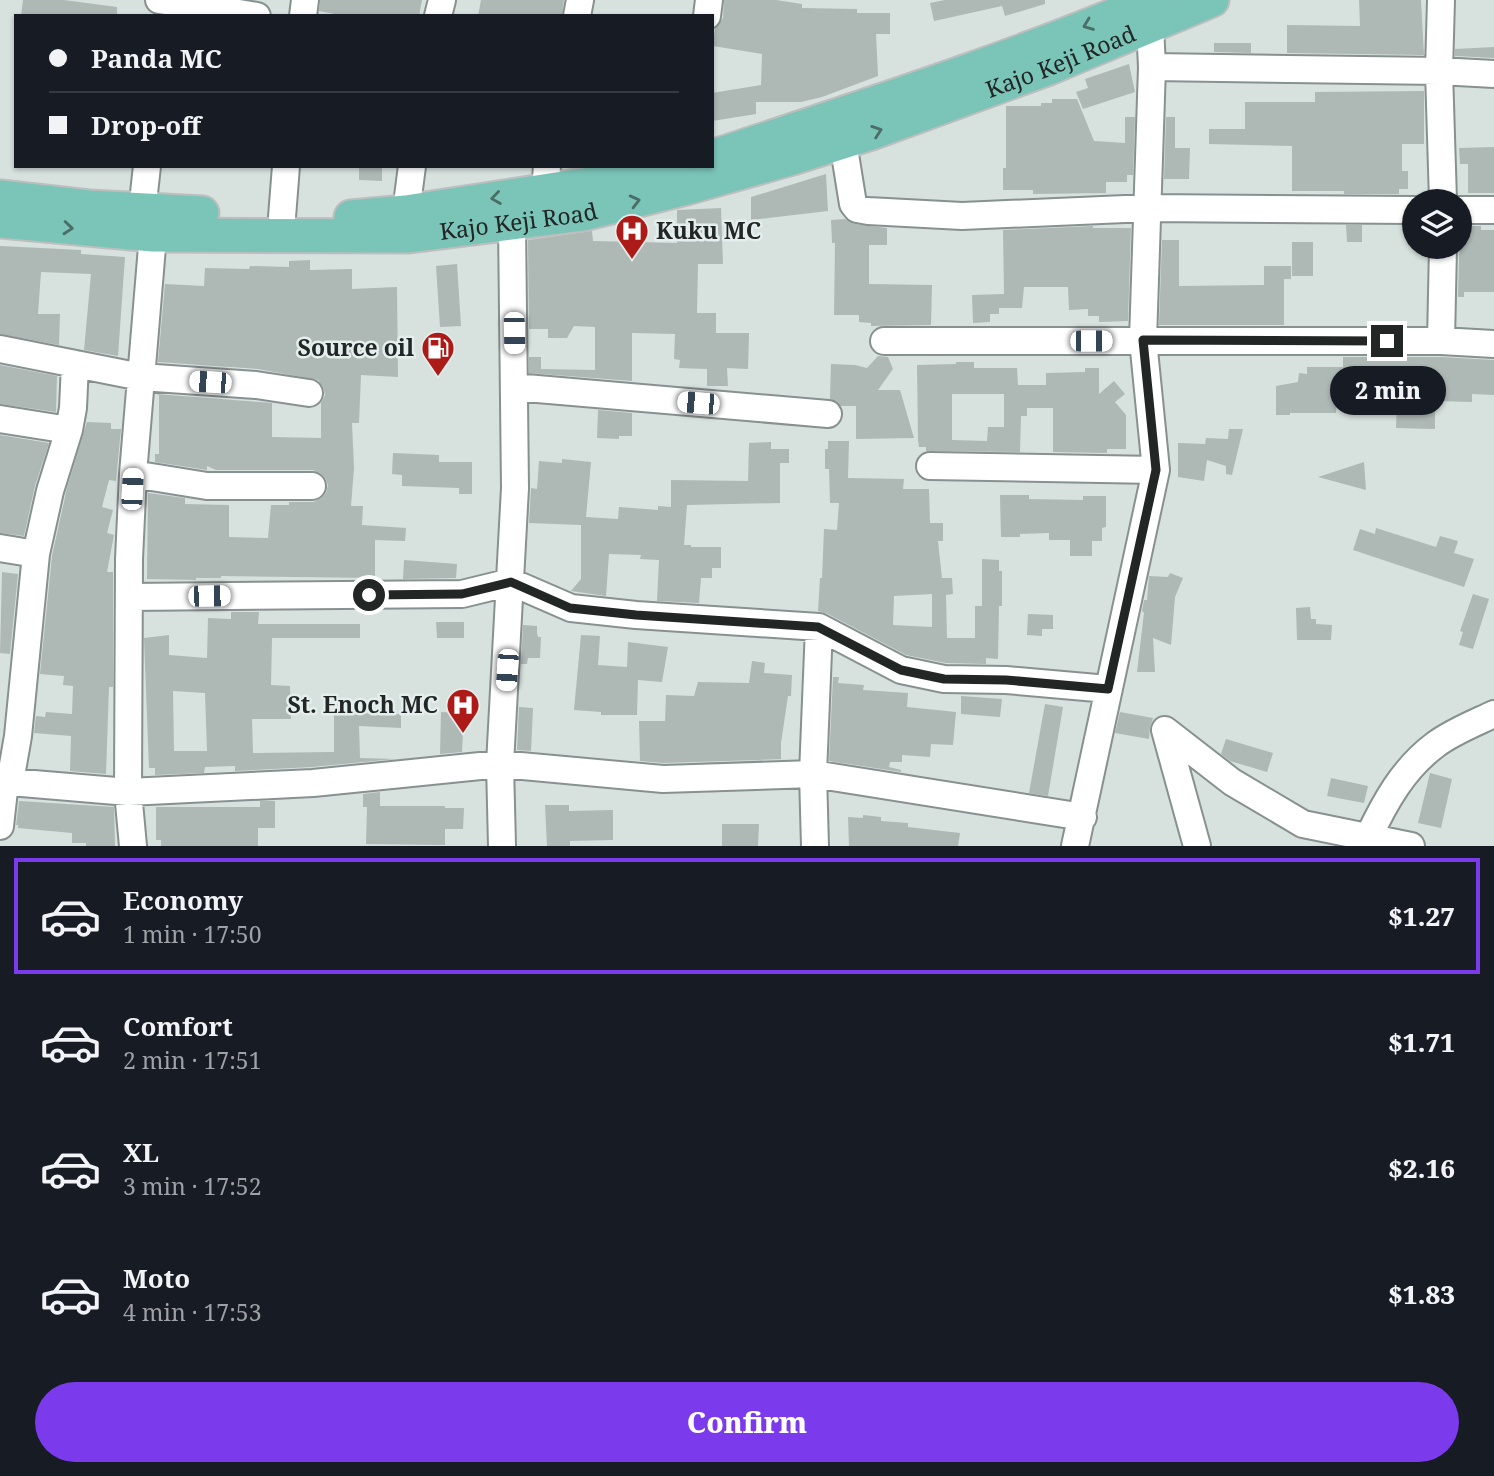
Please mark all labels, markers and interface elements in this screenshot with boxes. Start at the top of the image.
one-way arrow [1082,16,1094,30]
street label: Kajo Keji Road [981,17,1140,105]
text: Panda MC [91,40,222,76]
text: Drop-off [91,107,201,143]
one-way arrow [870,125,882,139]
map controls [1402,189,1472,259]
button: layers [1402,189,1472,259]
one-way arrow [490,190,501,205]
street label: Kajo Keji Road [438,194,601,247]
one-way arrow [629,195,641,209]
hospital icon: Kuku MC [613,212,651,261]
place label: Kuku MC [656,214,761,246]
one-way arrow [63,220,74,235]
car [504,312,525,354]
route end [1371,325,1403,357]
fuel station icon: Source oil [419,329,457,378]
place label: Source oil [298,331,414,363]
car [1071,331,1113,352]
callout: 2 min [1329,366,1445,414]
car [189,370,232,394]
text: 2 min [1355,374,1421,406]
car [677,391,720,415]
car [121,467,144,511]
route start [353,579,385,611]
car [188,585,231,607]
car [496,648,519,692]
hospital icon: St. Enoch MC [444,686,482,735]
place label: St. Enoch MC [287,688,438,720]
text: Economy [123,882,243,918]
icon: car [39,885,102,948]
text: $1.27 [1388,898,1455,934]
text: 1 min · 17:50 [123,918,261,950]
text: Comfort [123,1008,233,1044]
icon: car [39,1011,102,1074]
text: $1.71 [1388,1024,1455,1060]
text: 2 min · 17:51 [123,1044,261,1076]
text: XL [123,1134,159,1170]
icon: car [39,1137,102,1200]
text: $2.16 [1388,1150,1455,1186]
text: 3 min · 17:52 [123,1170,261,1202]
text: Moto [123,1260,190,1296]
icon: car [39,1263,102,1326]
text: $1.83 [1388,1276,1455,1312]
text: 4 min · 17:53 [123,1296,261,1328]
button: Confirm [35,1382,1459,1462]

